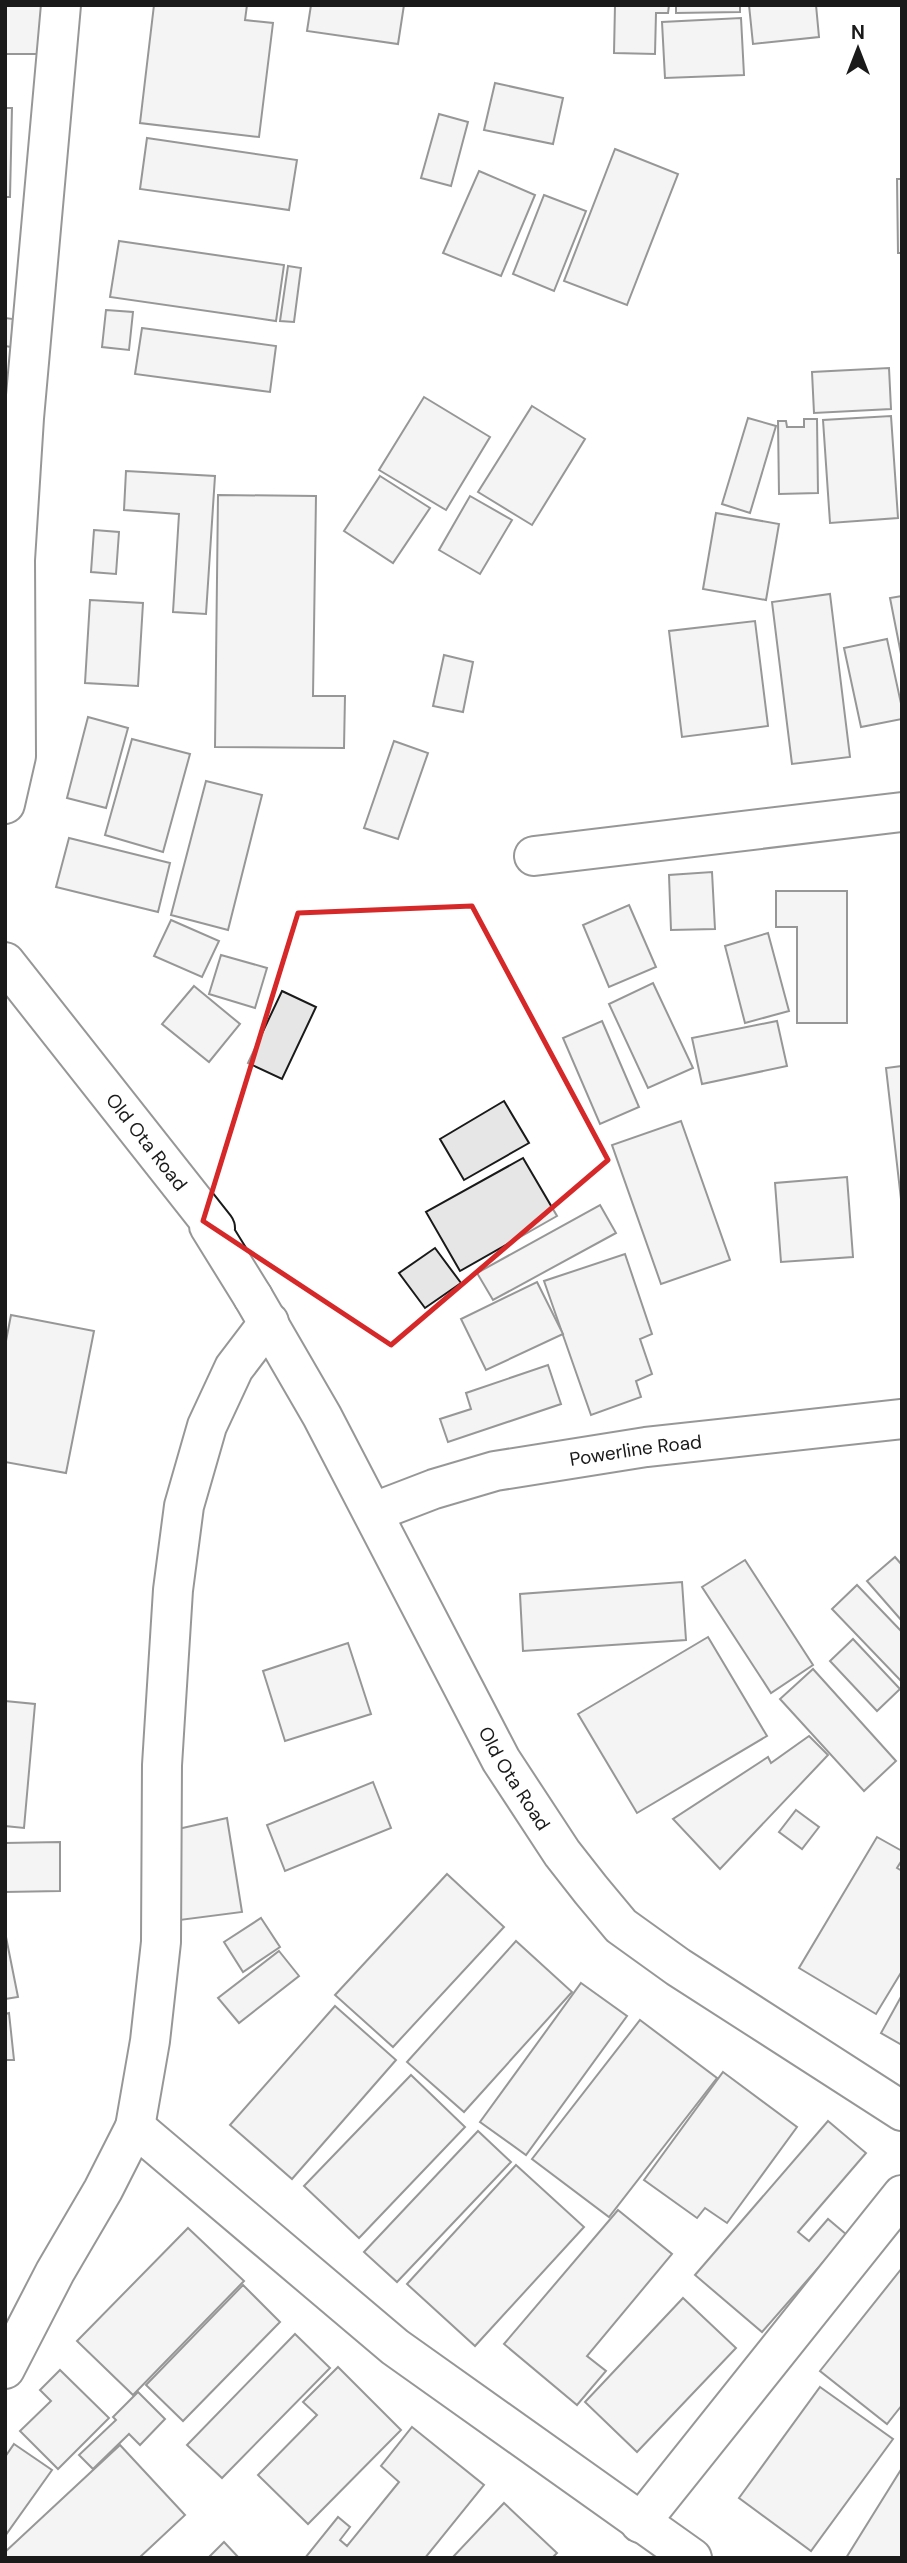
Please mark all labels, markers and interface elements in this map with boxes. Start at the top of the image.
north arrow [823,14,893,84]
text: N [851,20,865,45]
street label: Old Ota Road [100,1088,193,1196]
street label: Powerline Road [568,1429,703,1472]
street label: Old Ota Road [473,1722,556,1835]

